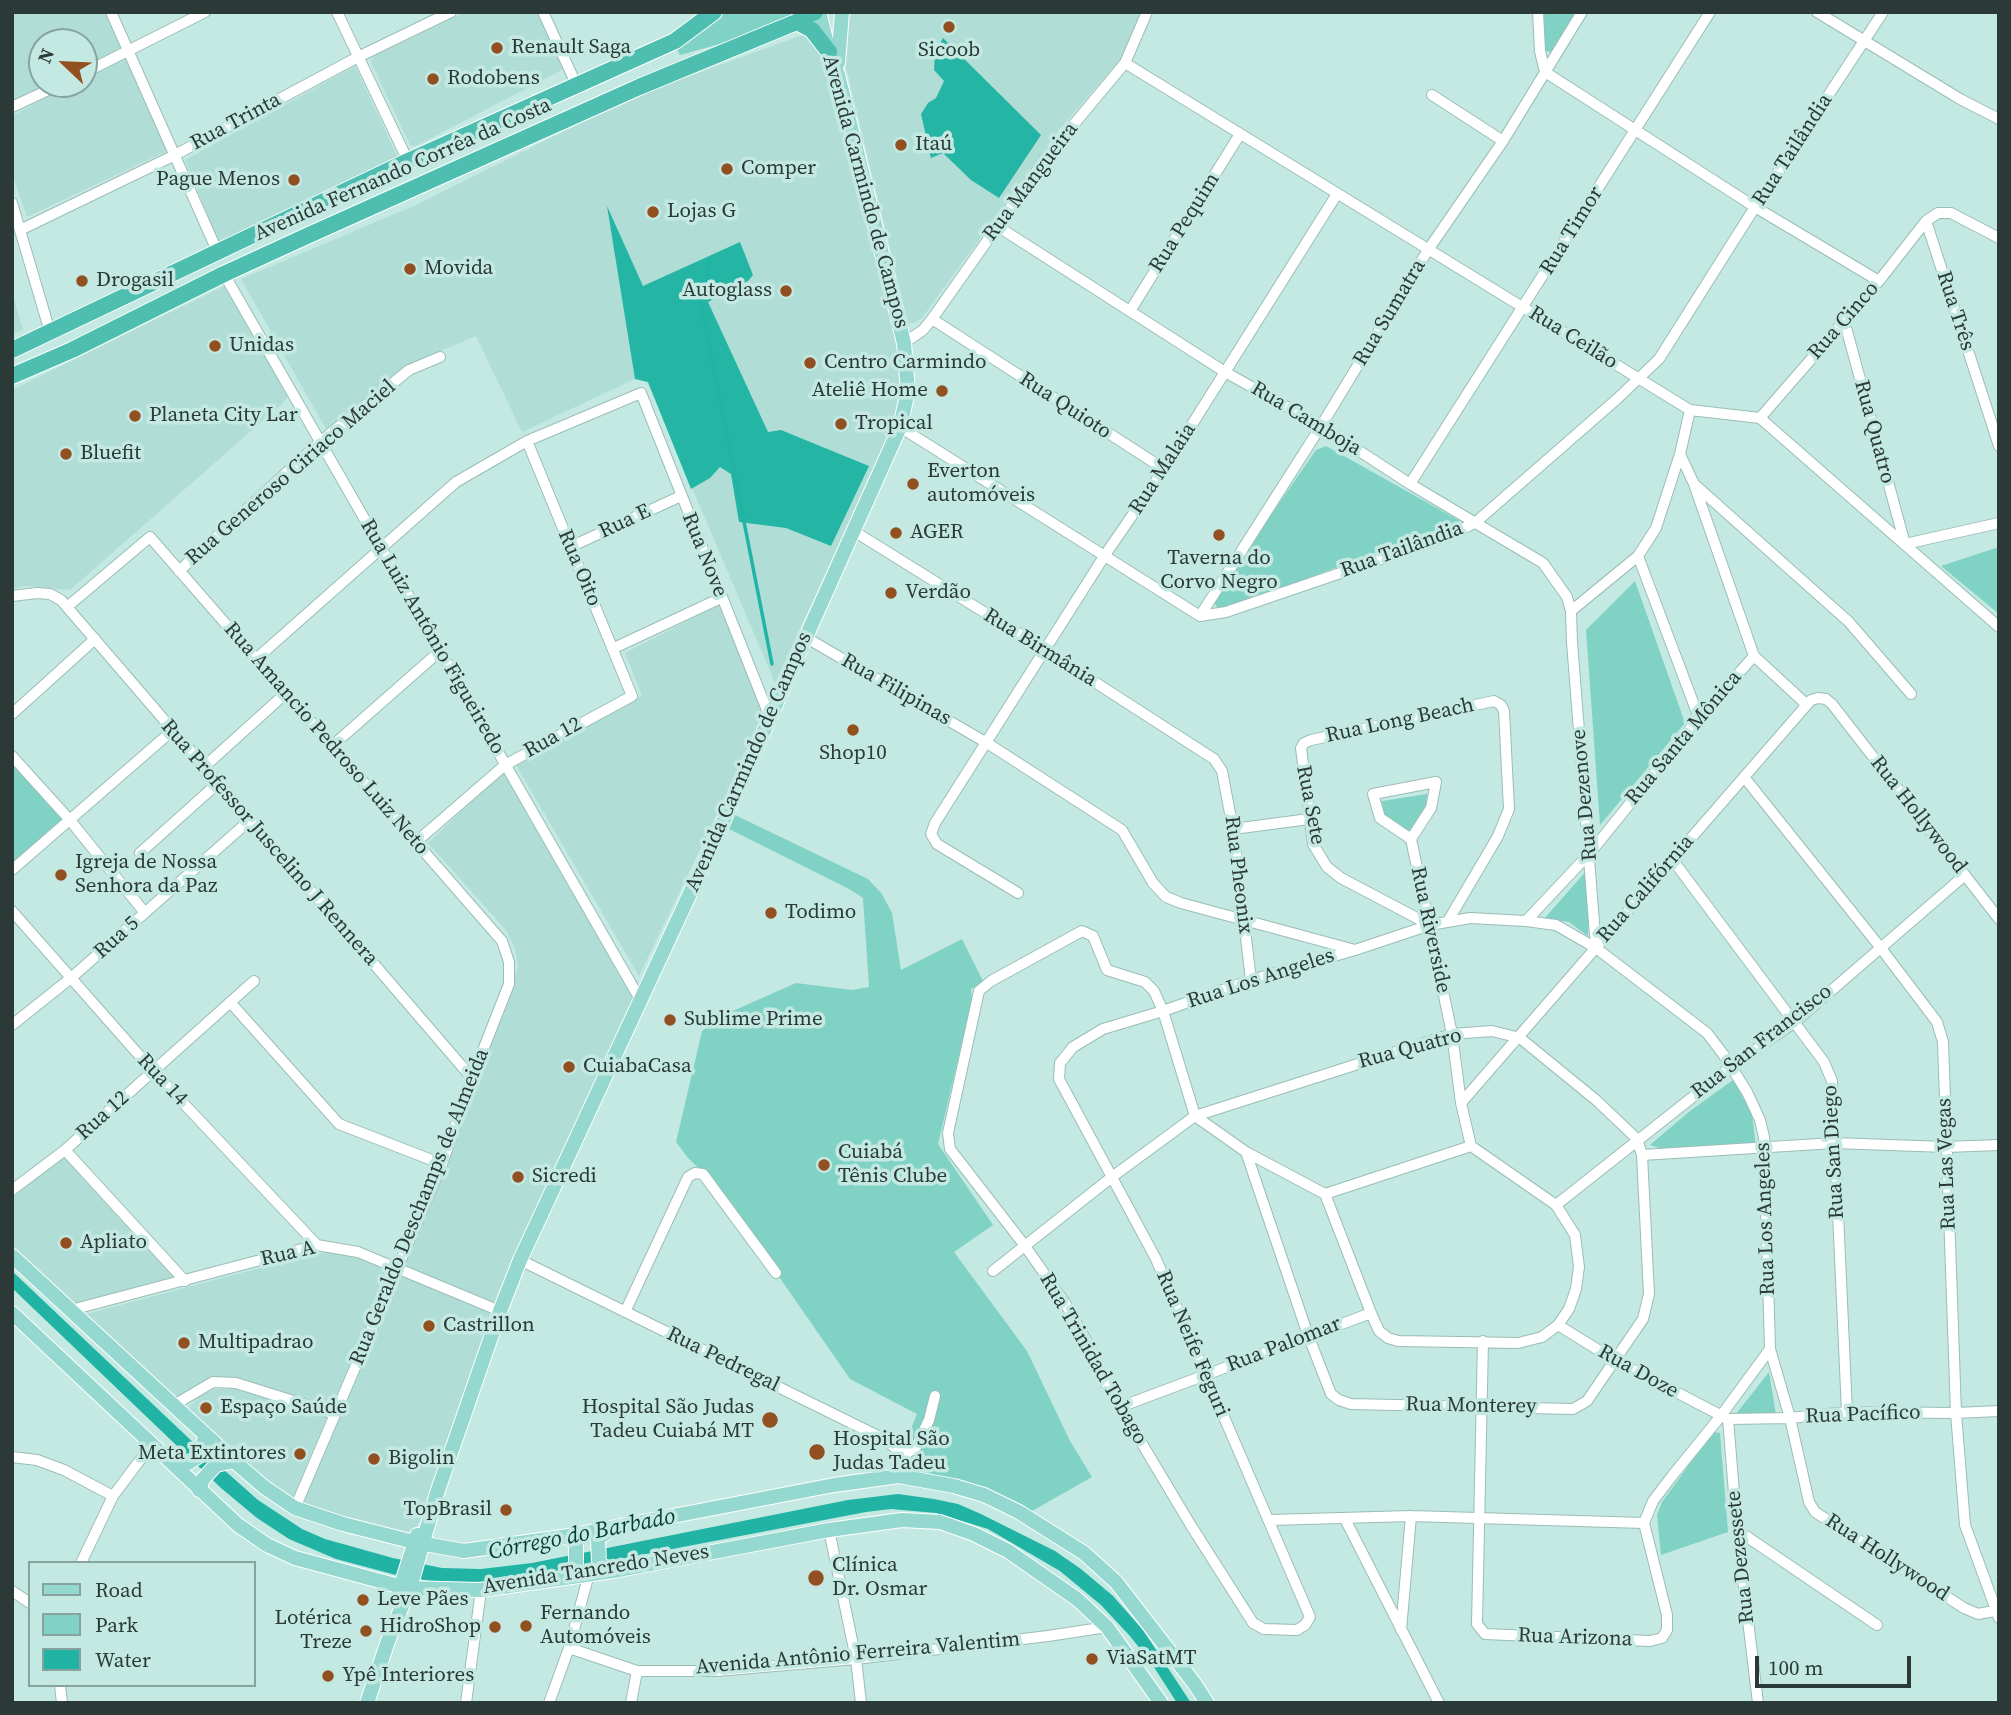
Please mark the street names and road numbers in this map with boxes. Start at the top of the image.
street label: Avenida Carmindo de Campos [816,53,914,331]
street label: Rua Trinta [187,88,285,156]
street label: Rua Tailândia [1748,89,1838,211]
street label: Avenida Fernando Corrêa da Costa [251,93,555,247]
street label: Rua Mangueira [978,118,1084,246]
street label: Rua Pequim [1144,168,1226,278]
street label: Rua Timor [1535,182,1609,280]
street label: Rua Sumatra [1348,255,1432,371]
street label: Rua Três [1930,268,1980,354]
street label: Rua Cinco [1803,277,1885,365]
street label: Rua Ceilão [1524,301,1622,375]
street label: Rua Quioto [1014,367,1116,445]
street label: Rua Generoso Ciriaco Maciel [181,375,401,571]
street label: Rua Camboja [1246,376,1366,462]
street label: Rua Quatro [1848,378,1900,486]
street label: Rua Malaia [1124,418,1202,520]
street label: Rua E [595,499,655,545]
street label: Rua Nove [676,509,732,601]
street label: Rua Luiz Antônio Figueiredo [354,515,510,759]
street label: Rua Tailândia [1337,516,1467,584]
street label: Rua Oito [552,526,606,610]
street label: Rua Birmânia [979,603,1101,693]
street label: Rua Amancio Pedroso Luiz Neto [218,618,434,860]
street label: Avenida Carmindo de Campos [680,628,818,896]
street label: Rua Filipinas [837,648,955,732]
street label: Rua Santa Mônica [1620,666,1748,810]
street label: Rua Long Beach [1324,693,1476,749]
street label: Rua 12 [520,712,586,764]
street label: Rua Professor Juscelino J Rennera [155,715,383,971]
street label: Rua Dezenove [1567,728,1603,862]
street label: Rua Hollywood [1864,751,1972,879]
street label: Rua Sete [1290,763,1330,847]
street label: Rua Pheonix [1218,815,1258,935]
street label: Rua Califórnia [1592,830,1700,948]
street label: Rua Riverside [1404,865,1456,995]
street label: Rua 5 [89,911,145,965]
street label: Rua Los Angeles [1184,943,1338,1015]
street label: Rua San Francisco [1687,979,1837,1105]
street label: Rua Quatro [1356,1023,1464,1075]
street label: Rua Geraldo Deschamps de Almeida [345,1045,495,1369]
street label: Rua 14 [132,1049,192,1111]
street label: Rua San Diego [1818,1084,1850,1220]
street label: Rua 12 [71,1086,135,1146]
street label: Rua Las Vegas [1932,1098,1962,1230]
street label: Rua Los Angeles [1751,1142,1781,1296]
street label: Rua A [258,1236,318,1272]
street label: Rua Neife Feguri [1150,1267,1234,1421]
street label: Rua Trinidad Tobago [1034,1269,1152,1449]
street label: Rua Palomar [1223,1312,1345,1378]
street label: Rua Pedregal [662,1322,784,1398]
street label: Rua Doze [1593,1340,1683,1404]
street label: Rua Monterey [1405,1392,1537,1420]
street label: Rua Pacífico [1805,1400,1921,1430]
street label: Rua Dezessete [1721,1489,1761,1625]
street label: Rua Hollywood [1820,1509,1954,1607]
street label: Avenida Tancredo Neves [481,1540,711,1600]
street label: Rua Arizona [1517,1623,1633,1653]
street label: Avenida Antônio Ferreira Valentim [695,1627,1021,1681]

